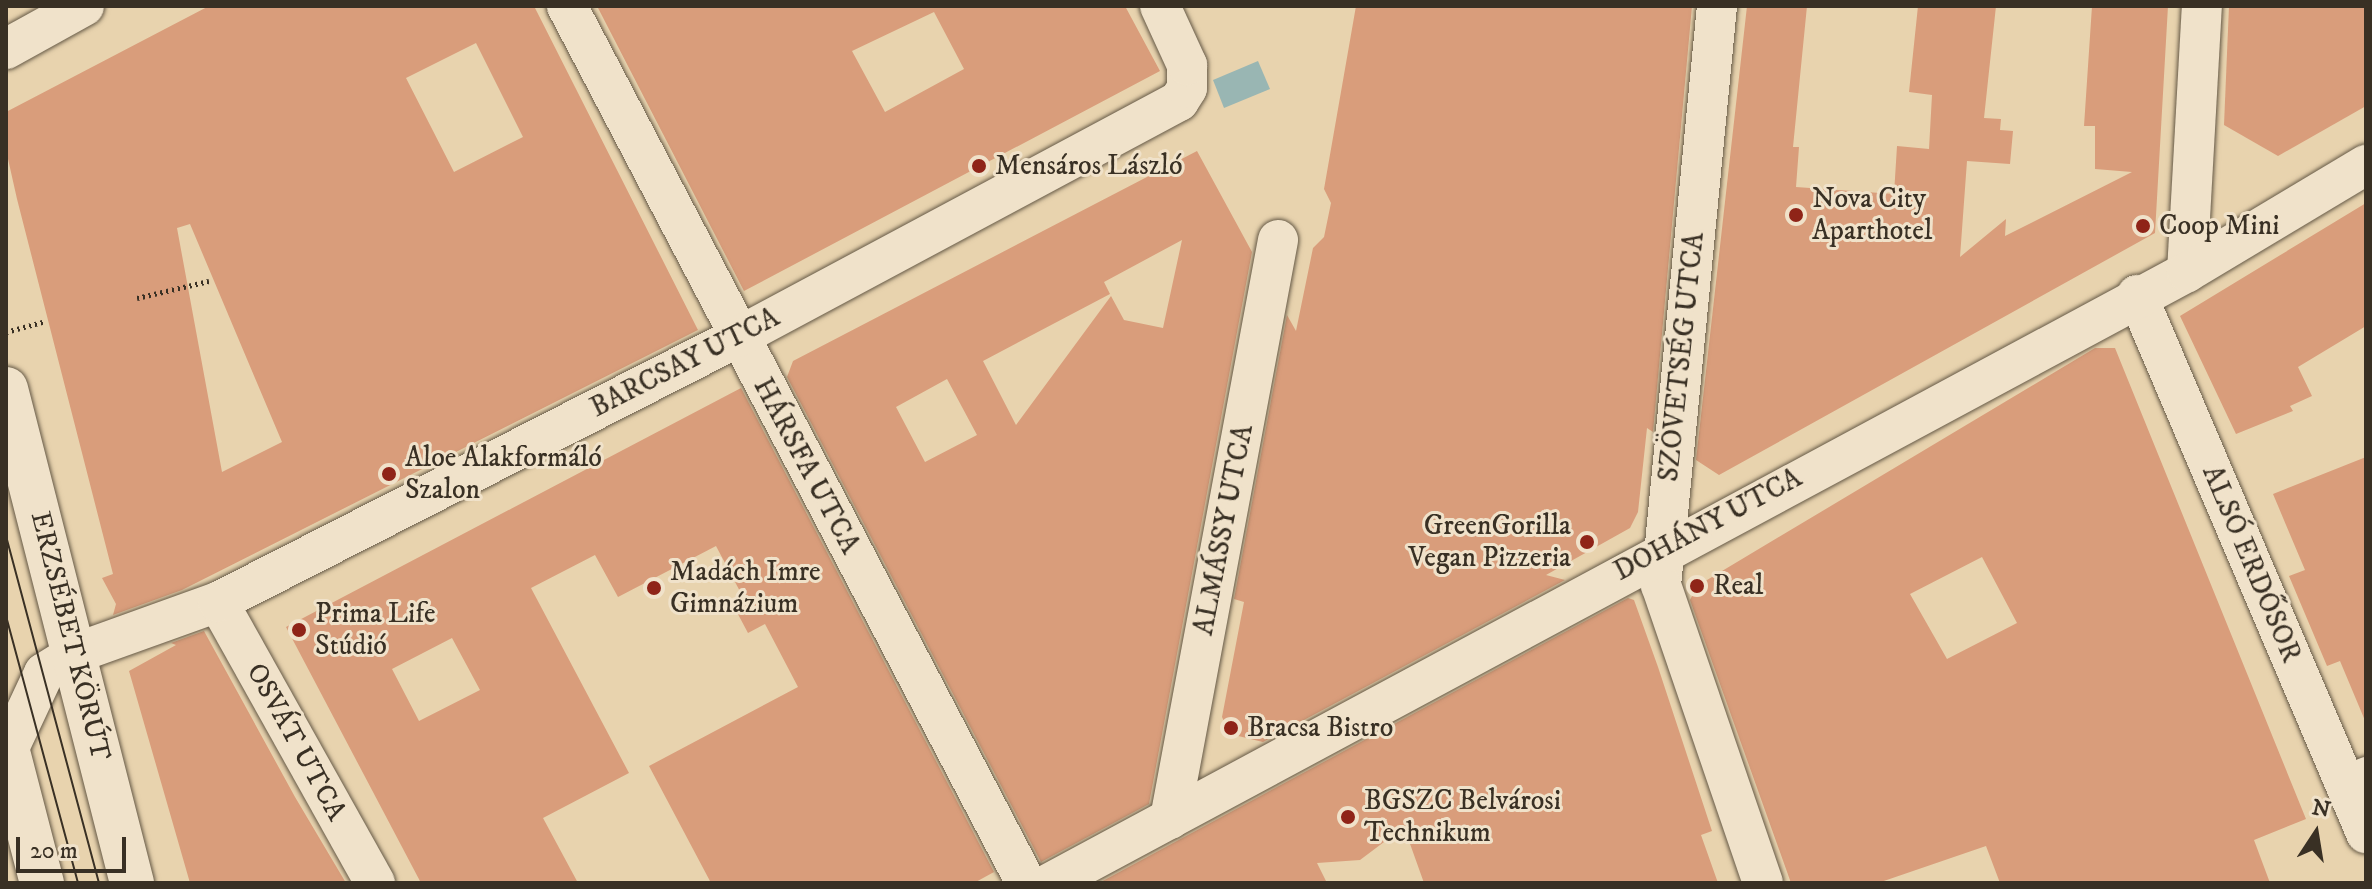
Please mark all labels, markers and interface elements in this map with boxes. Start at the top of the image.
place label: Mensáros László [995,149,1183,183]
marker: Mensáros László [970,157,988,175]
place label: Nova City Aparthotel [1812,182,1932,248]
marker: Nova City Aparthotel [1787,206,1805,224]
place label: Coop Mini [2159,209,2280,243]
marker: Coop Mini [2134,217,2152,235]
street label: SZÖVETSÉG UTCA [1652,231,1712,483]
street label: BARCSAY UTCA [585,301,785,425]
street label: HÁRSFA UTCA [746,372,866,560]
street label: ALMÁSSY UTCA [1187,422,1261,638]
place label: Aloe Alakformáló Szalon [405,441,602,507]
street label: DOHÁNY UTCA [1608,461,1808,589]
street label: ALSÓ ERDŐSOR [2194,461,2308,667]
marker: Aloe Alakformáló Szalon [380,465,398,483]
street label: ERZSÉBET KÖRÚT [23,508,117,764]
place label: GreenGorilla Vegan Pizzeria [1408,509,1571,575]
marker: GreenGorilla Vegan Pizzeria [1578,533,1596,551]
place label: Madách Imre Gimnázium [670,555,821,621]
place label: Real [1713,569,1763,603]
marker: Real [1688,577,1706,595]
marker: Madách Imre Gimnázium [645,579,663,597]
place label: Prima Life Stúdió [315,597,436,663]
marker: Prima Life Stúdió [290,621,308,639]
street label: OSVÁT UTCA [239,657,353,827]
place label: Bracsa Bistro [1247,711,1393,745]
marker: Bracsa Bistro [1222,719,1240,737]
place label: BGSZC Belvárosi Technikum [1364,784,1561,850]
north arrow [2276,793,2356,873]
text: N [2309,794,2333,824]
marker: BGSZC Belvárosi Technikum [1339,808,1357,826]
scale bar [20,821,130,871]
text: 20 m [30,836,78,866]

